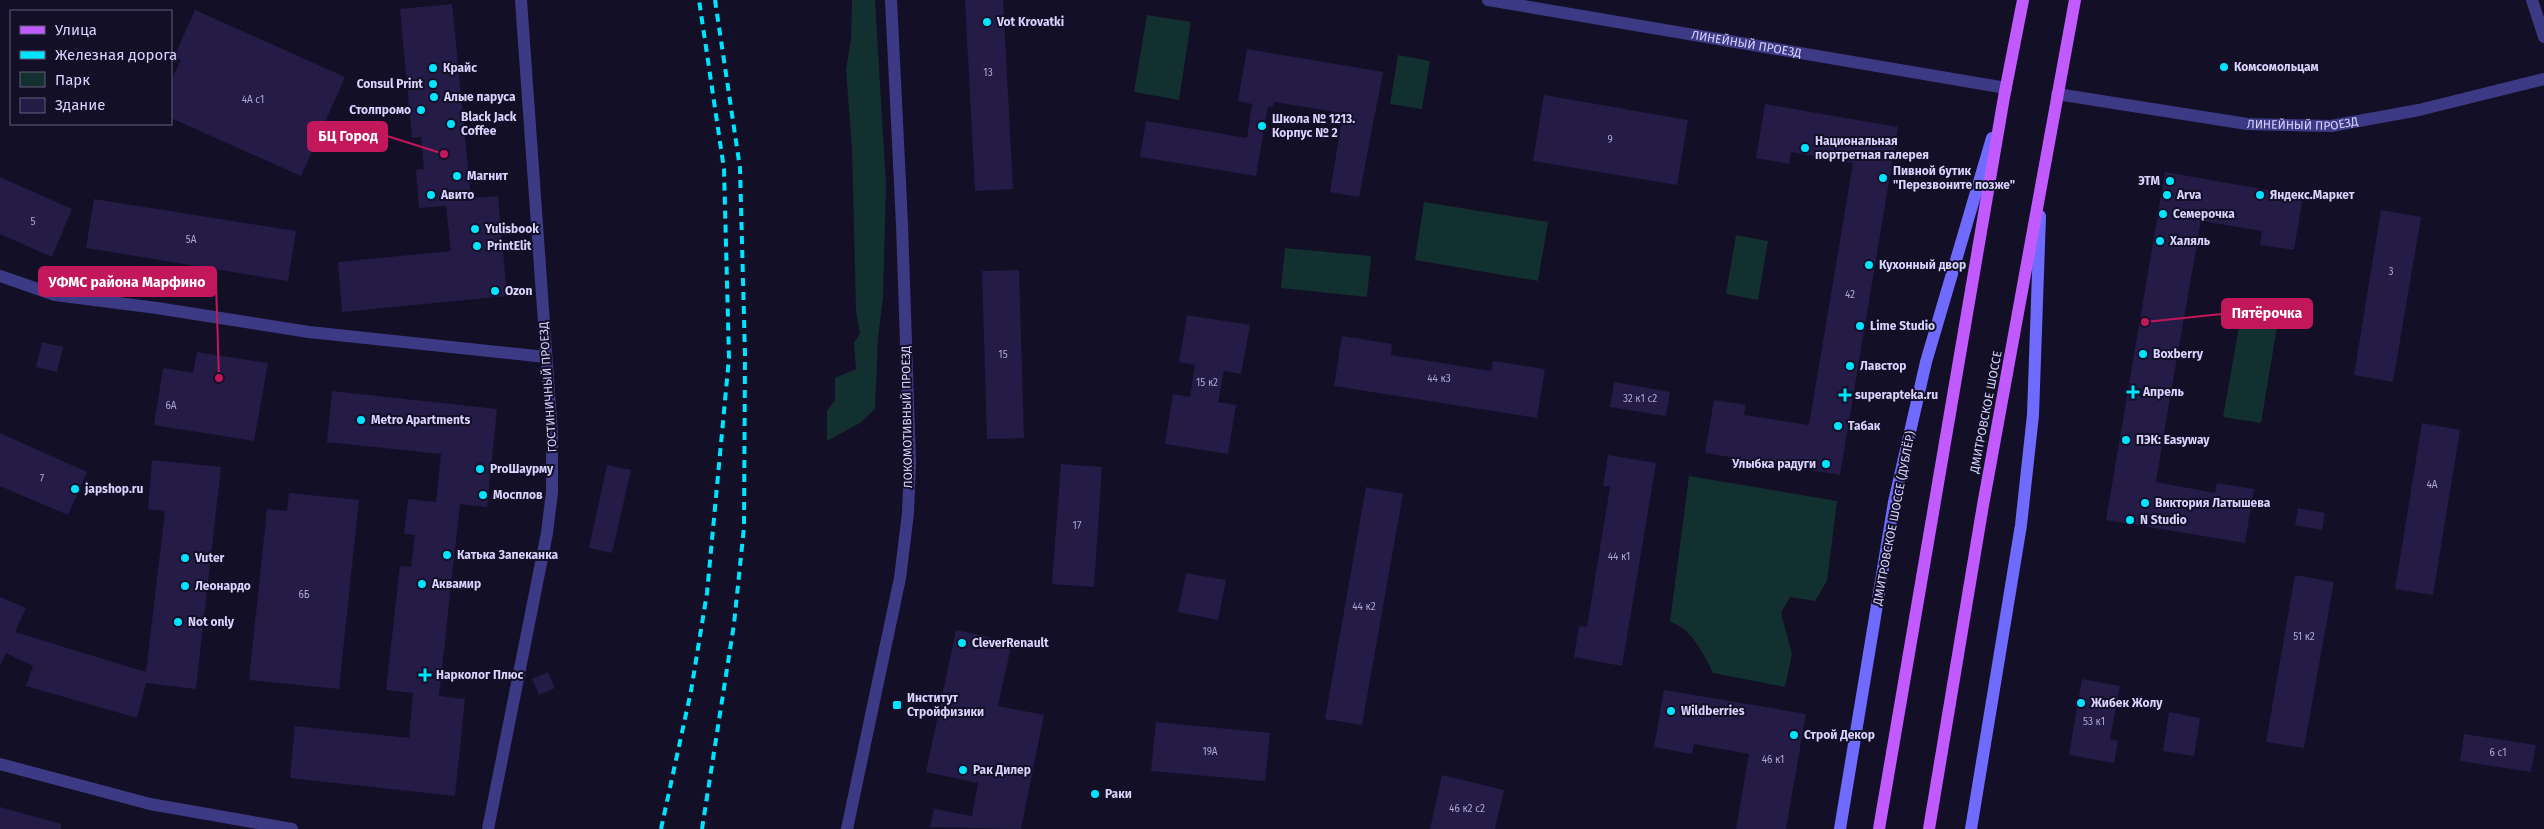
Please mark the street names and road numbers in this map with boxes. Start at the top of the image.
street label: ЛИНЕЙНЫЙ ПРОЕЗД [1690,28,1802,60]
street label: ЛИНЕЙНЫЙ ПРОЕЗД [2247,114,2359,133]
street label: ГОСТИНИЧНЫЙ ПРОЕЗД [535,321,560,453]
street label: ЛОКОМОТИВНЫЙ ПРОЕЗД [898,346,915,488]
street label: ДМИТРОВСКОЕ ШОССЕ [1967,350,2005,475]
street label: ДМИТРОВСКОЕ ШОССЕ (ДУБЛЁР) [1869,429,1918,607]

